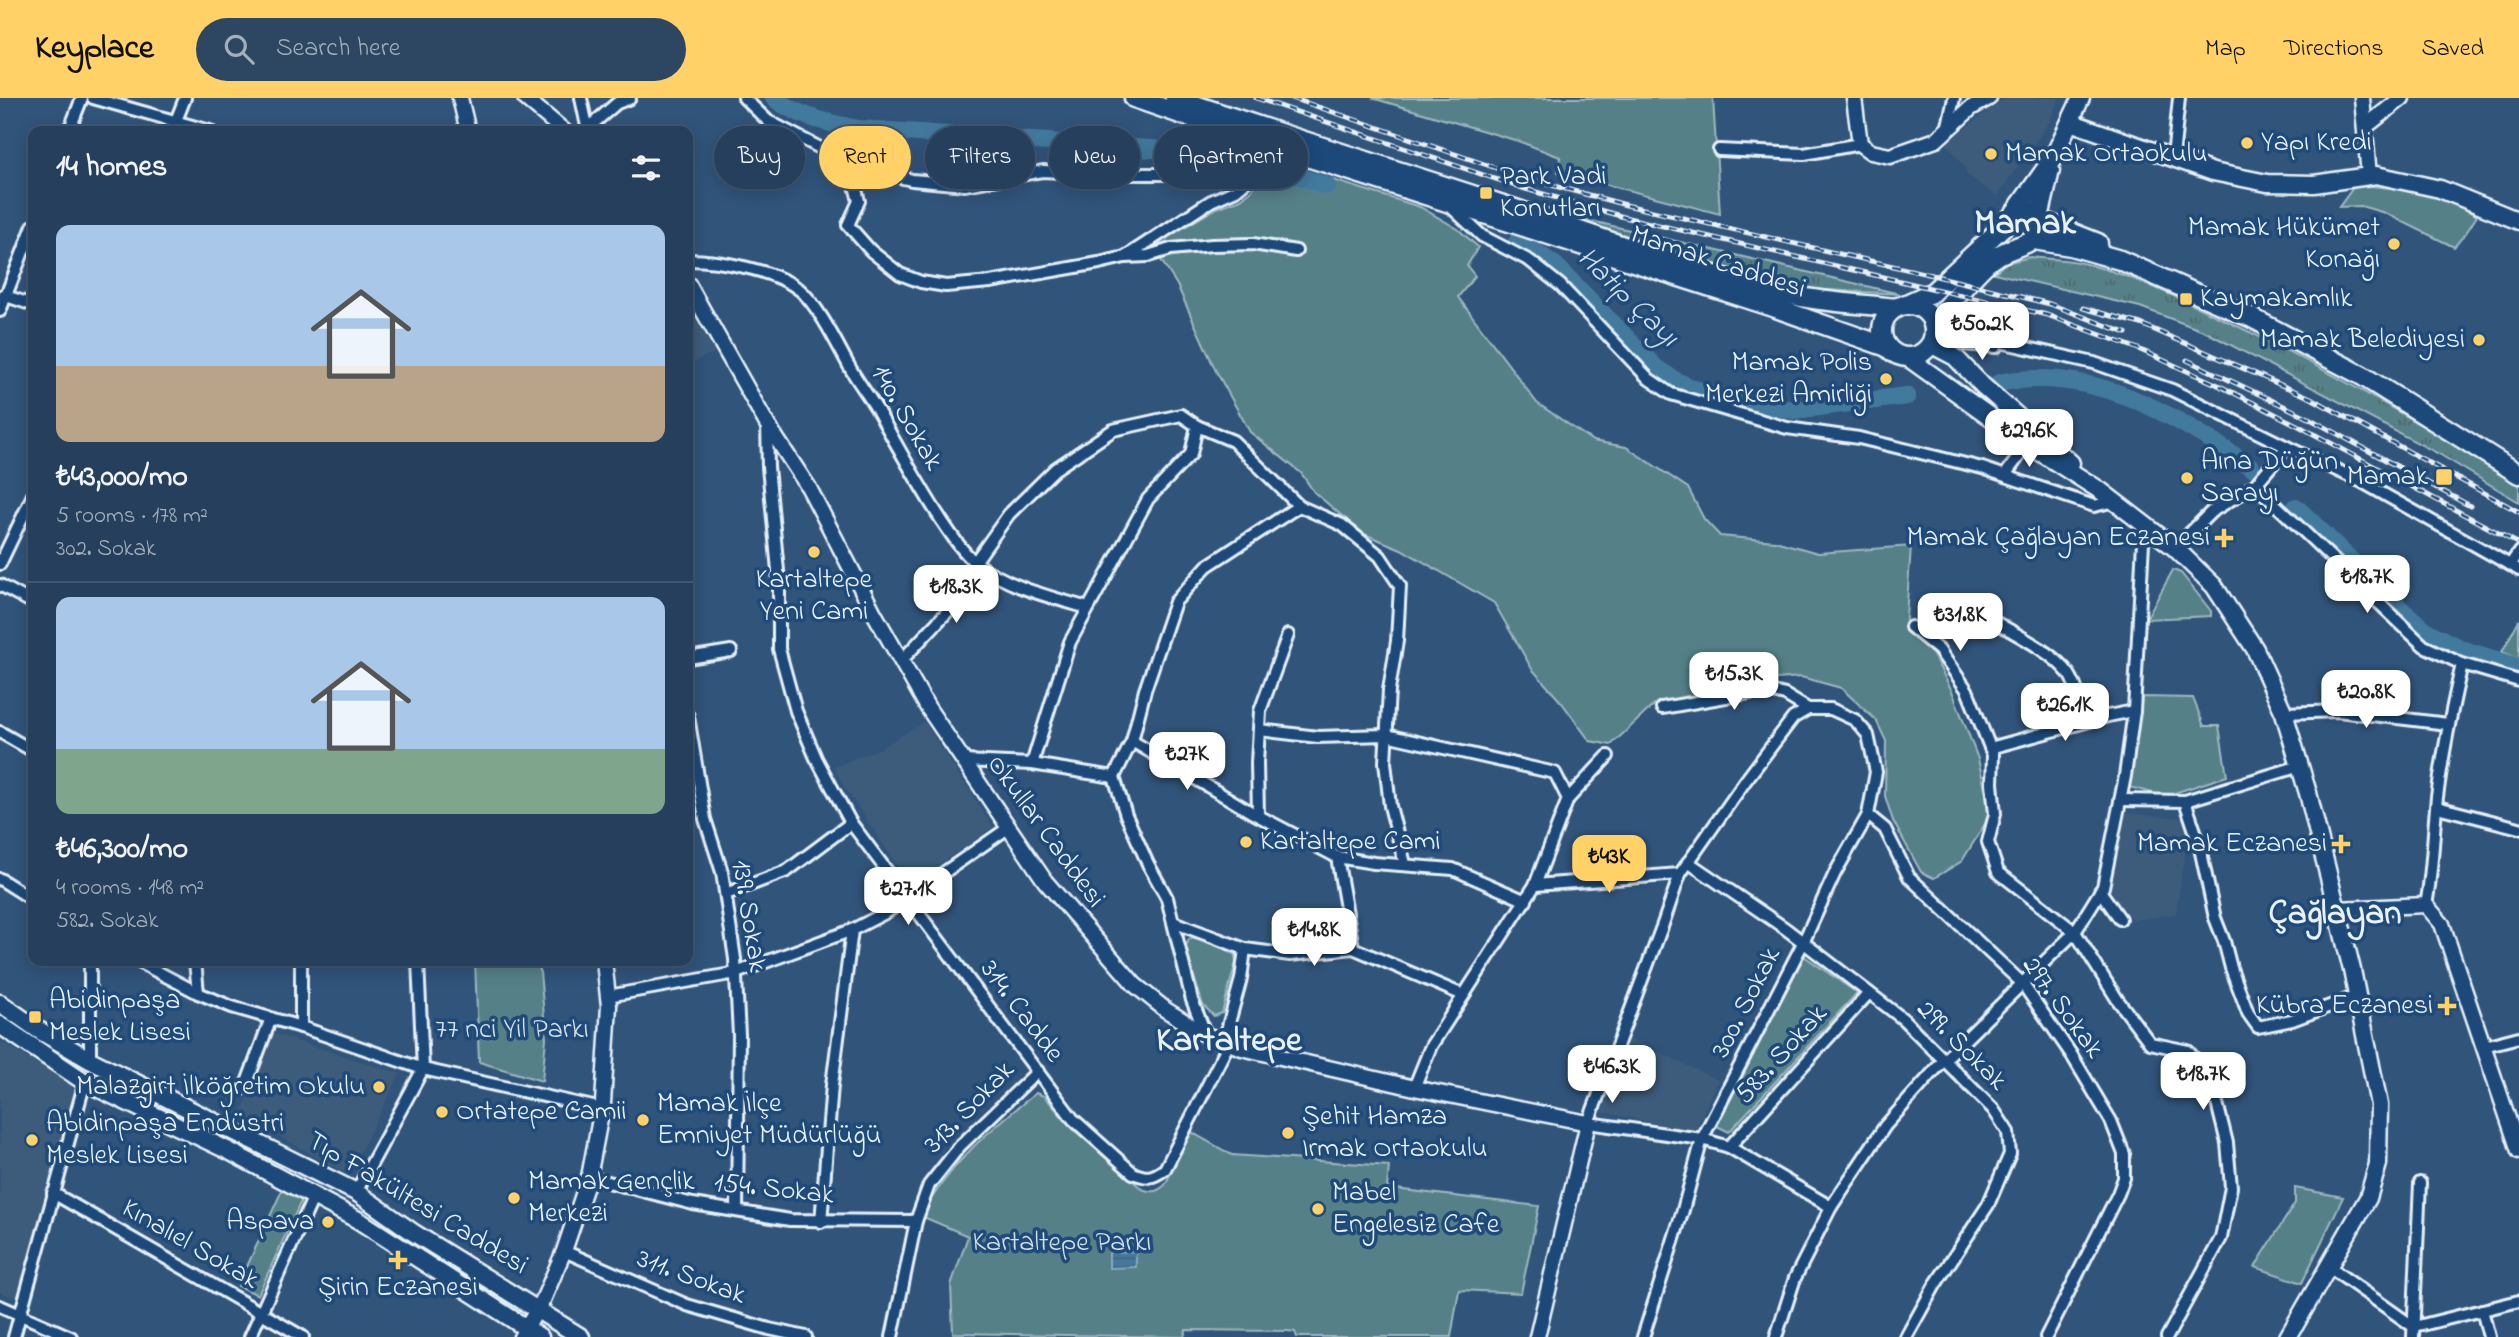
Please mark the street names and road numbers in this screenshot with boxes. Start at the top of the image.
street label: Mamak Caddesi [1625,215,1811,311]
street label: 140. Sokak [859,357,953,479]
street label: Okullar Caddesi [975,747,1115,917]
street label: 139. Sokak [719,857,777,976]
street label: 300. Sokak [1702,940,1793,1066]
street label: 297. Sokak [2011,948,2114,1068]
street label: 314. Cadde [969,952,1074,1072]
street label: 299. Sokak [1906,991,2017,1102]
street label: 583. Sokak [1726,995,1839,1114]
street label: 313. Sokak [915,1051,1026,1164]
street label: Tıp Fakültesi Caddesi [299,1122,535,1286]
street label: 154. Sokak [712,1163,837,1217]
street label: Kınalıel Sokak [114,1189,267,1301]
street label: 311. Sokak [631,1239,752,1317]

